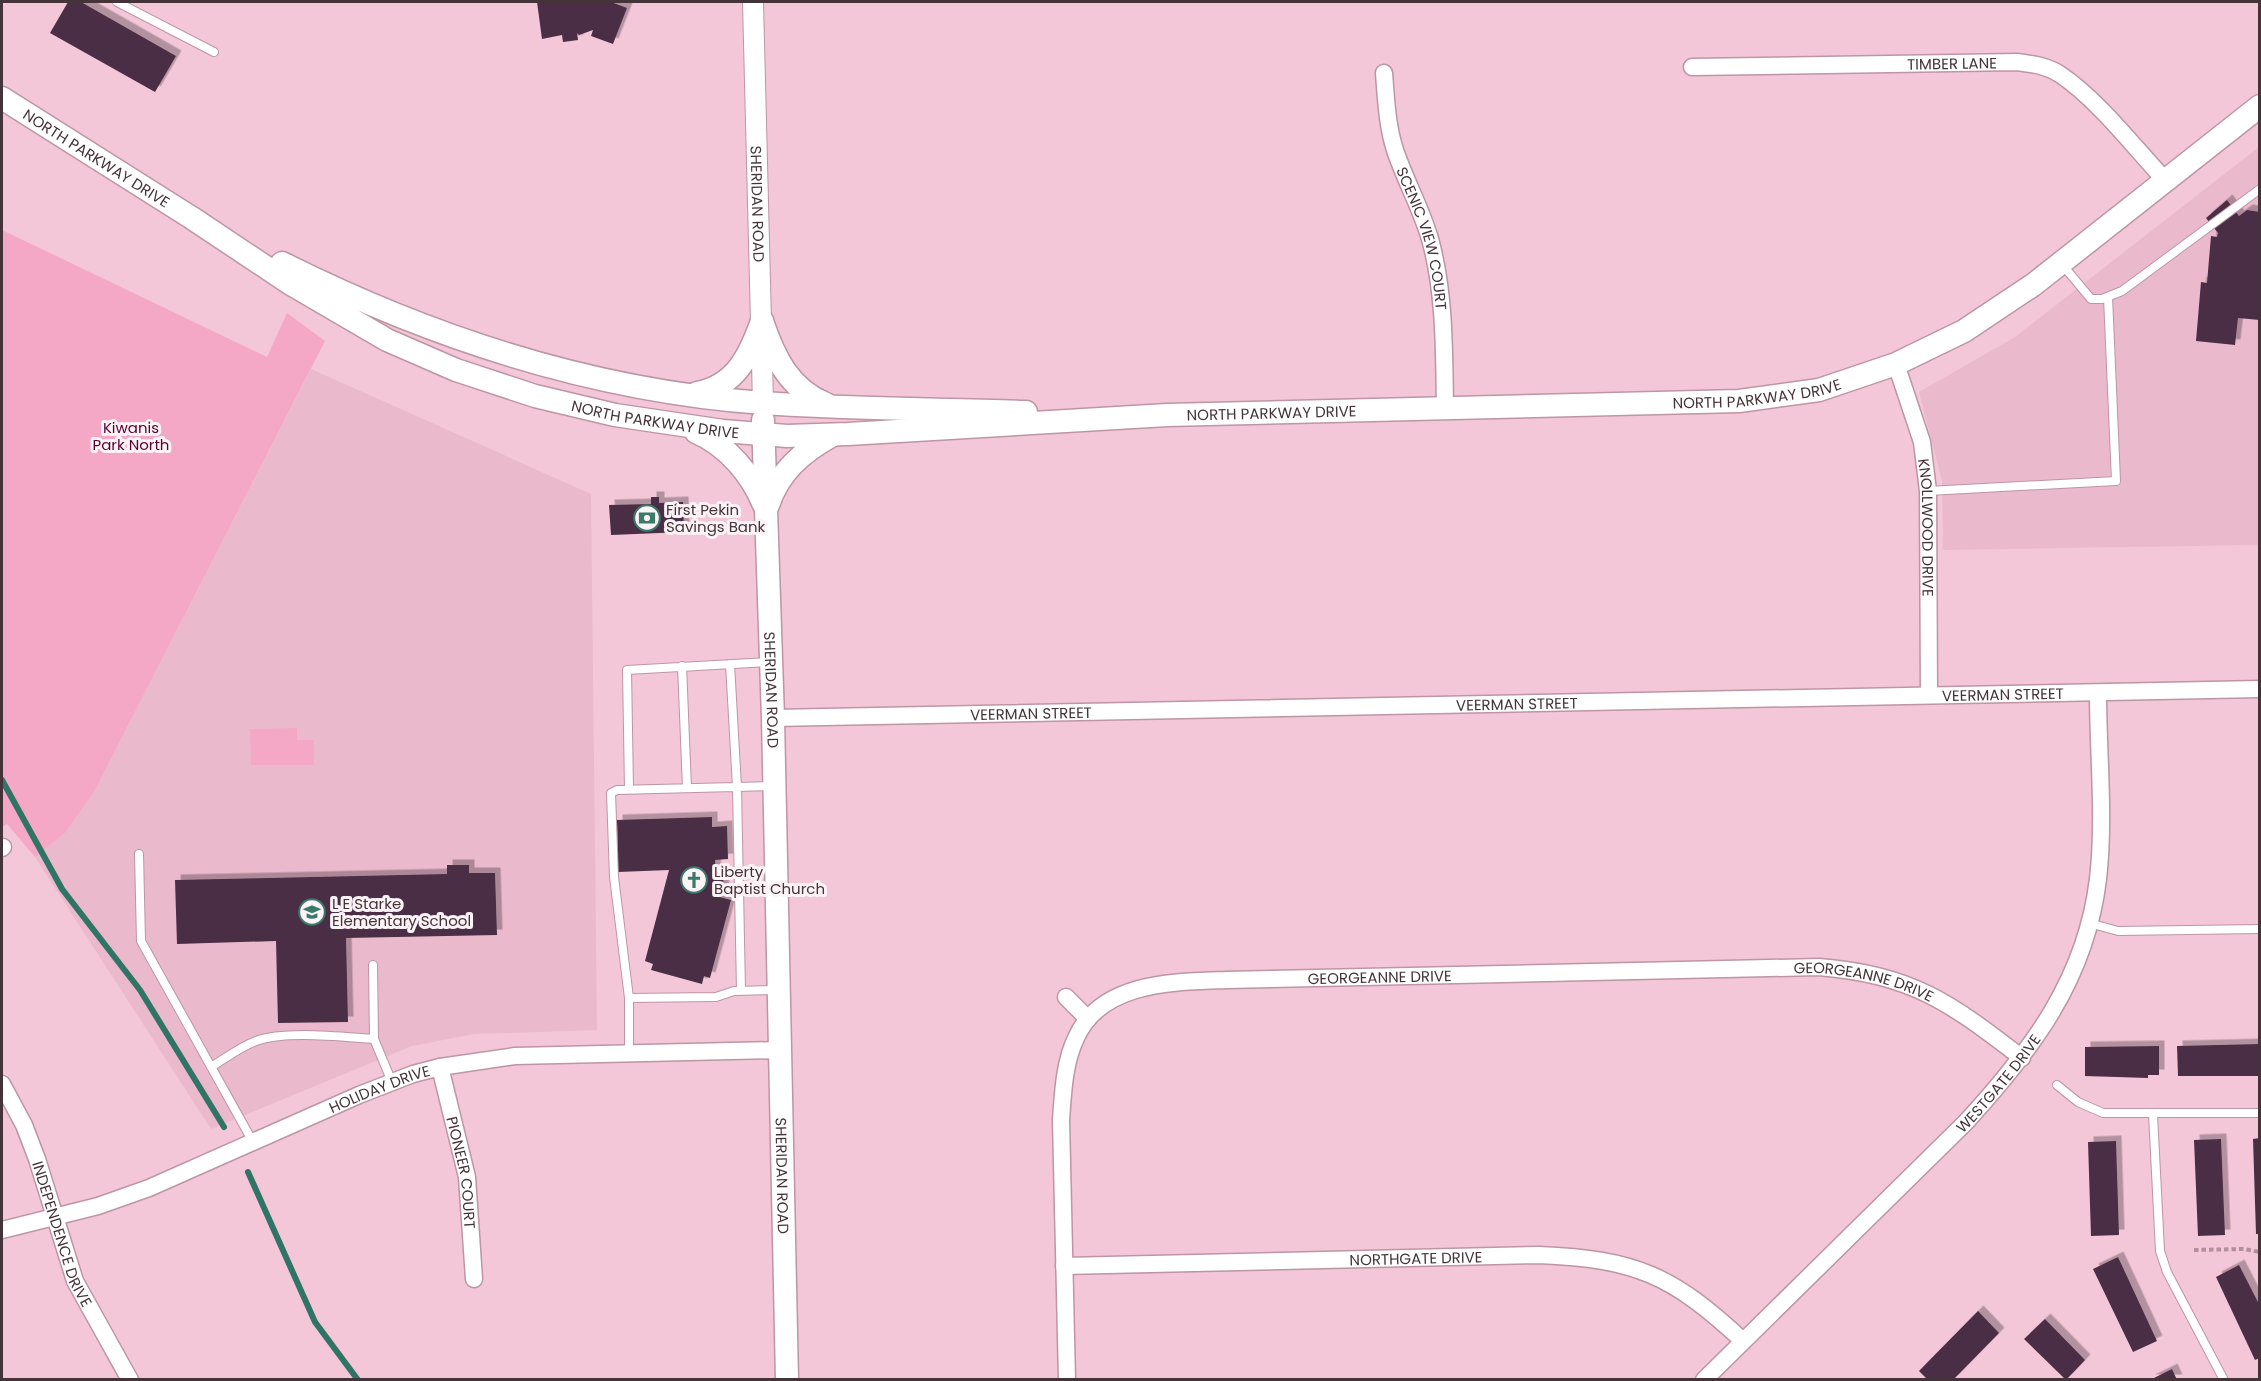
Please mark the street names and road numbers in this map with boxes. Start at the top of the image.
street label: TIMBER LANE [1907,52,1997,74]
street label: NORTH PARKWAY DRIVE [19,104,174,212]
street label: SHERIDAN ROAD [746,145,770,263]
street label: SCENIC VIEW COURT [1392,163,1452,311]
street label: NORTH PARKWAY DRIVE [1672,373,1844,413]
street label: NORTH PARKWAY DRIVE [569,395,740,443]
street label: NORTH PARKWAY DRIVE [1186,400,1357,425]
street label: KNOLLWOOD DRIVE [1914,457,1939,597]
street label: SHERIDAN ROAD [760,631,784,748]
street label: VEERMAN STREET [1942,682,2064,706]
street label: VEERMAN STREET [1456,692,1578,715]
street label: VEERMAN STREET [970,701,1092,725]
street label: GEORGEANNE DRIVE [1793,956,1938,1006]
street label: GEORGEANNE DRIVE [1308,965,1452,989]
street label: WESTGATE DRIVE [1951,1030,2045,1137]
street label: HOLIDAY DRIVE [325,1060,432,1118]
street label: PIONEER COURT [442,1114,481,1229]
street label: SHERIDAN ROAD [771,1117,794,1234]
street label: INDEPENDENCE DRIVE [28,1158,98,1310]
street label: NORTHGATE DRIVE [1349,1246,1483,1270]

